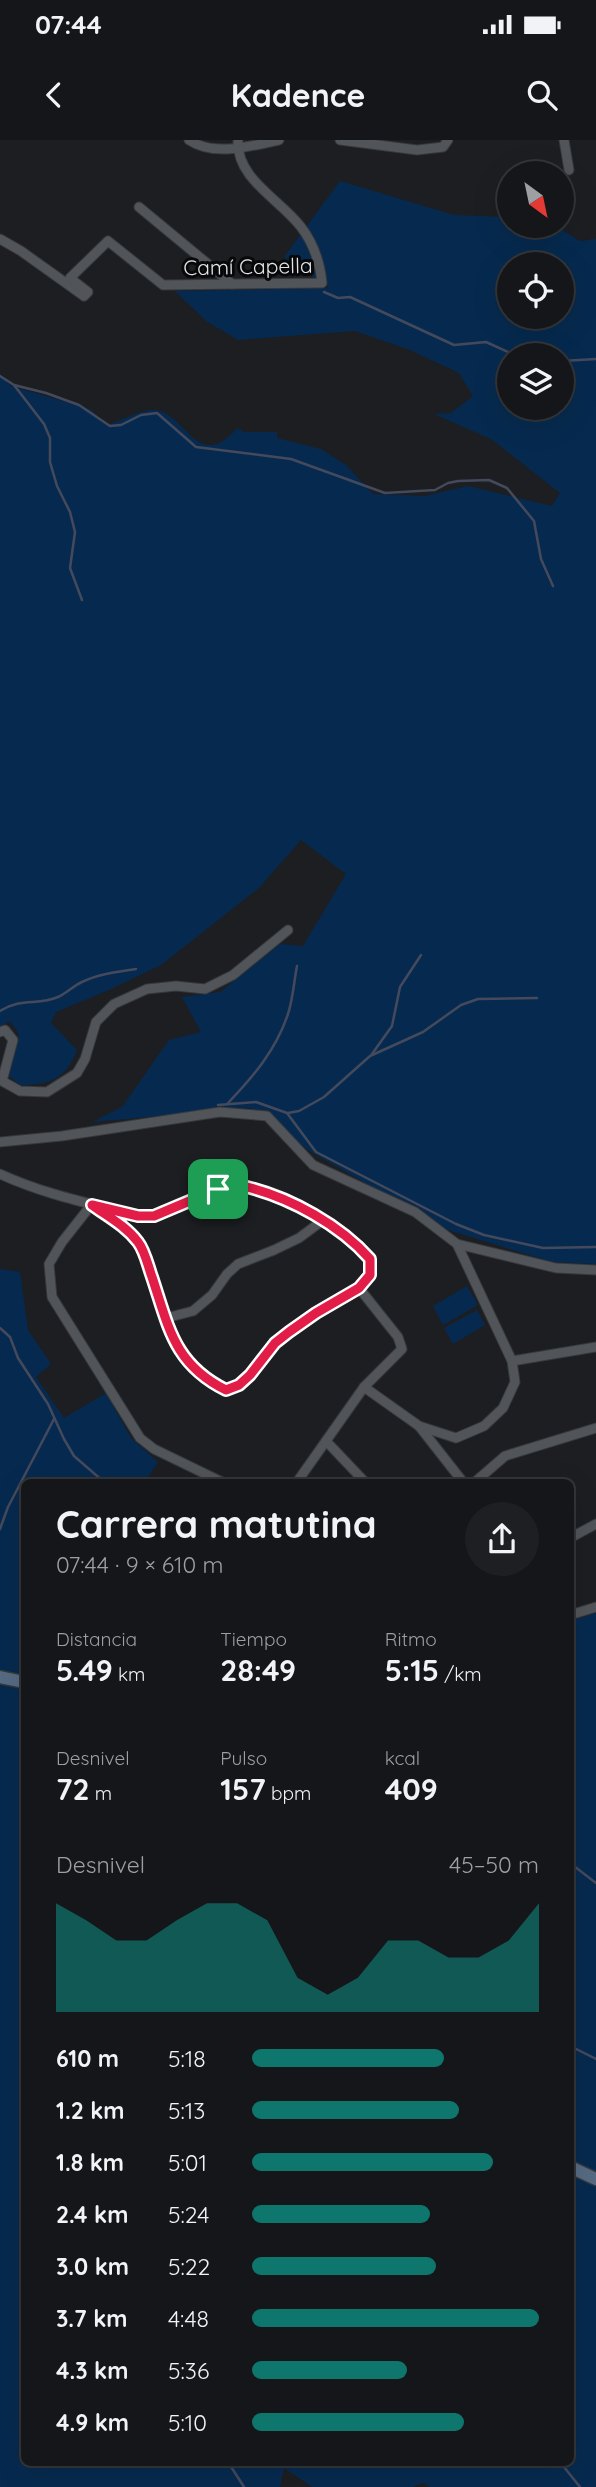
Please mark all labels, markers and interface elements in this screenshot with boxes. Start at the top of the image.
text: 07:44 [35,8,102,41]
text: Kadence [231,75,365,115]
icon: back [35,76,73,114]
icon: search [523,76,561,114]
north arrow [497,161,574,238]
map controls [497,161,574,420]
street label: Camí Capella [183,252,313,280]
button: locate [497,252,574,329]
button: layers [497,343,574,420]
pin [188,1159,248,1219]
icon: arrive [199,1170,237,1208]
text: Carrera matutina [56,1500,377,1548]
button: share [465,1502,539,1576]
text: 07:44 · 9 × 610 m [56,1550,224,1579]
text: Distancia [56,1627,137,1651]
text: Tiempo [220,1627,287,1651]
text: Ritmo [385,1627,437,1651]
text: 5.49 [56,1651,113,1689]
text: 28:49 [220,1651,296,1689]
text: 5:15 [385,1651,439,1689]
text: km [113,1662,145,1686]
text: /km [439,1662,482,1686]
text: Desnivel [56,1746,130,1770]
text: Pulso [220,1746,267,1770]
text: kcal [385,1746,420,1770]
text: 72 [56,1770,90,1808]
text: 157 [220,1770,266,1808]
text: 409 [385,1770,438,1808]
text: m [90,1781,112,1805]
text: bpm [266,1781,311,1805]
text: Desnivel [56,1850,145,1879]
text: 45–50 m [449,1850,539,1879]
text: 610 m [56,2044,119,2073]
text: 5:18 [168,2044,206,2073]
text: 1.2 km [56,2096,125,2125]
text: 5:13 [168,2096,205,2125]
text: 1.8 km [56,2148,124,2177]
text: 5:01 [168,2148,207,2177]
text: 2.4 km [56,2200,128,2229]
text: 5:24 [168,2200,209,2229]
text: 3.0 km [56,2252,129,2281]
text: 5:22 [168,2252,210,2281]
text: 3.7 km [56,2304,127,2333]
text: 4:48 [168,2304,209,2333]
text: 4.3 km [56,2356,128,2385]
text: 5:36 [168,2356,209,2385]
text: 4.9 km [56,2408,129,2437]
text: 5:10 [168,2408,207,2437]

